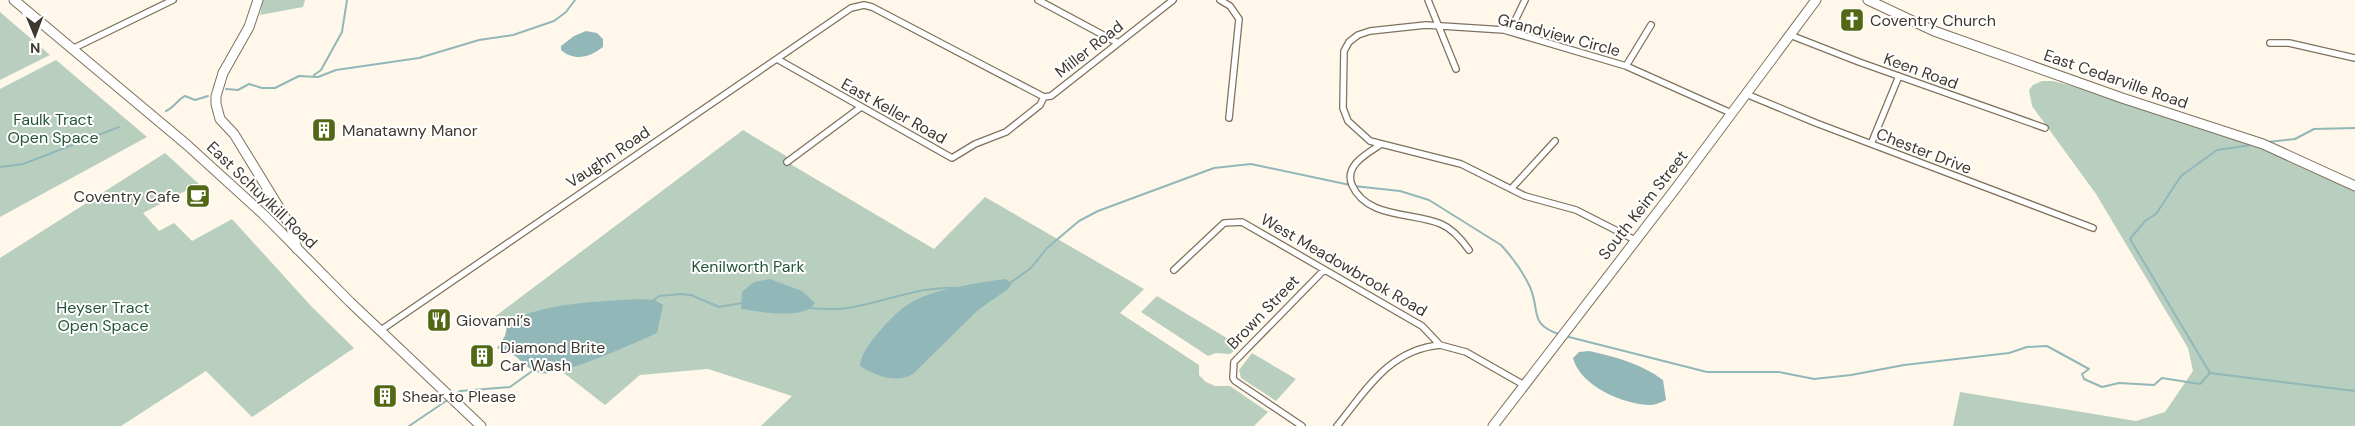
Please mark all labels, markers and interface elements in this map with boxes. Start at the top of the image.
church icon: Coventry Church [1839,7,1865,33]
street label: Grandview Circle [1495,9,1623,61]
north arrow [10,10,60,60]
place label: Coventry Church [1870,10,1996,31]
street label: Miller Road [1051,16,1127,82]
text: N [30,39,40,57]
street label: East Cedarville Road [2041,44,2191,114]
street label: Keen Road [1881,48,1961,94]
street label: East Keller Road [838,73,950,149]
park label: Faulk Tract Open Space [7,109,99,148]
building icon: Manatawny Manor [311,117,337,143]
place label: Manatawny Manor [342,120,478,141]
street label: Vaughn Road [562,121,654,193]
street label: Chester Drive [1873,123,1975,179]
street label: East Schuylkill Road [202,137,322,253]
street label: South Keim Street [1594,146,1692,264]
cafe icon: Coventry Cafe [185,183,211,209]
place label: Coventry Cafe [73,186,180,207]
street label: West Meadowbrook Road [1257,209,1431,321]
park label: Kenilworth Park [691,256,805,277]
street label: Brown Street [1222,270,1304,354]
park label: Heyser Tract Open Space [56,297,150,336]
restaurant icon: Giovanni’s [426,307,452,333]
place label: Giovanni’s [456,310,531,331]
place label: Diamond Brite Car Wash [500,337,605,376]
building icon: Diamond Brite Car Wash [469,343,495,369]
building icon: Shear to Please [372,383,398,409]
place label: Shear to Please [402,386,516,407]

